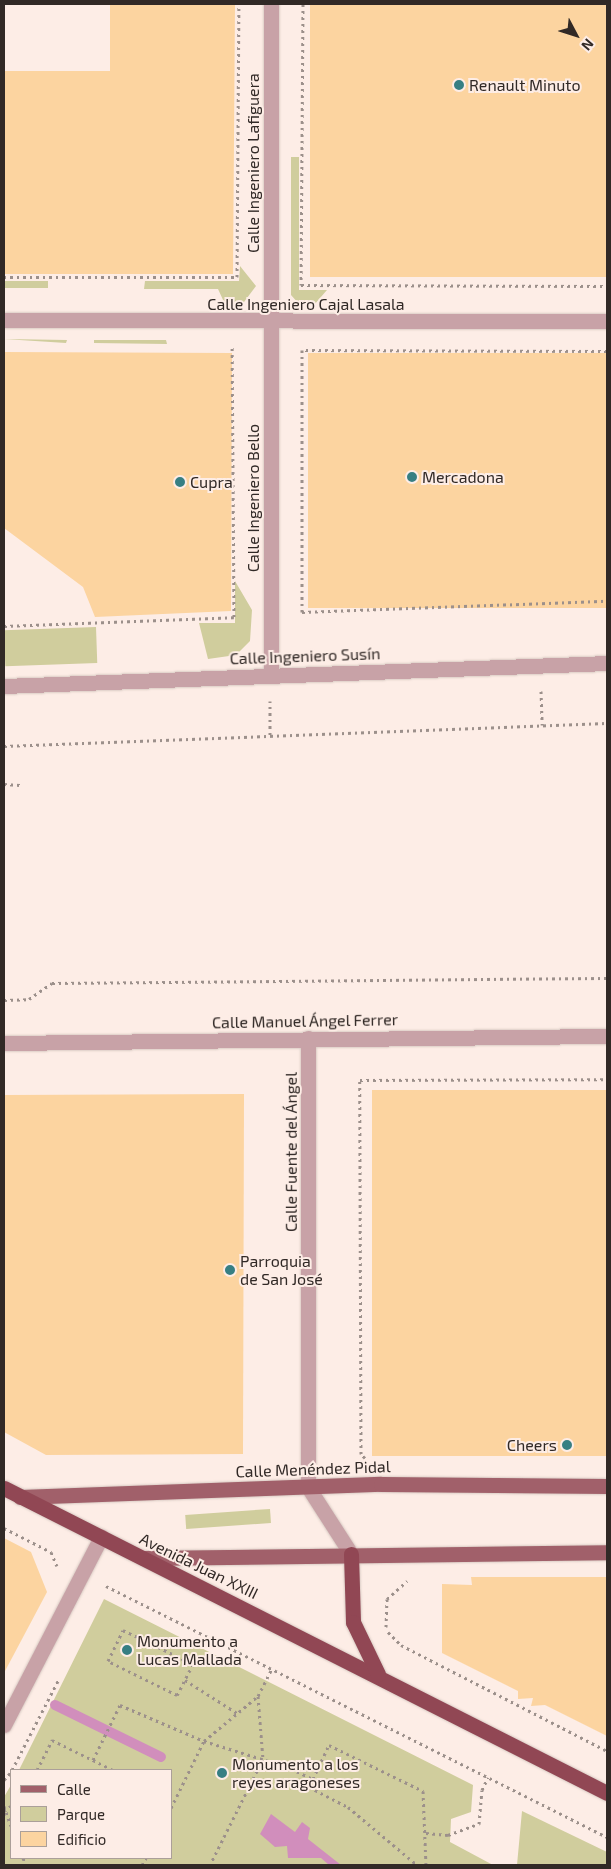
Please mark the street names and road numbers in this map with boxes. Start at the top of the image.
street label: Calle Ingeniero Lafiguera [243,73,263,253]
street label: Calle Ingeniero Cajal Lasala [207,294,405,314]
street label: Calle Ingeniero Bello [243,424,263,572]
street label: Calle Ingeniero Susín [229,644,381,668]
street label: Calle Manuel Ángel Ferrer [211,1010,399,1032]
street label: Calle Fuente del Ángel [281,1072,301,1232]
street label: Calle Menéndez Pidal [235,1457,391,1481]
street label: Avenida Juan XXIII [136,1529,262,1603]

